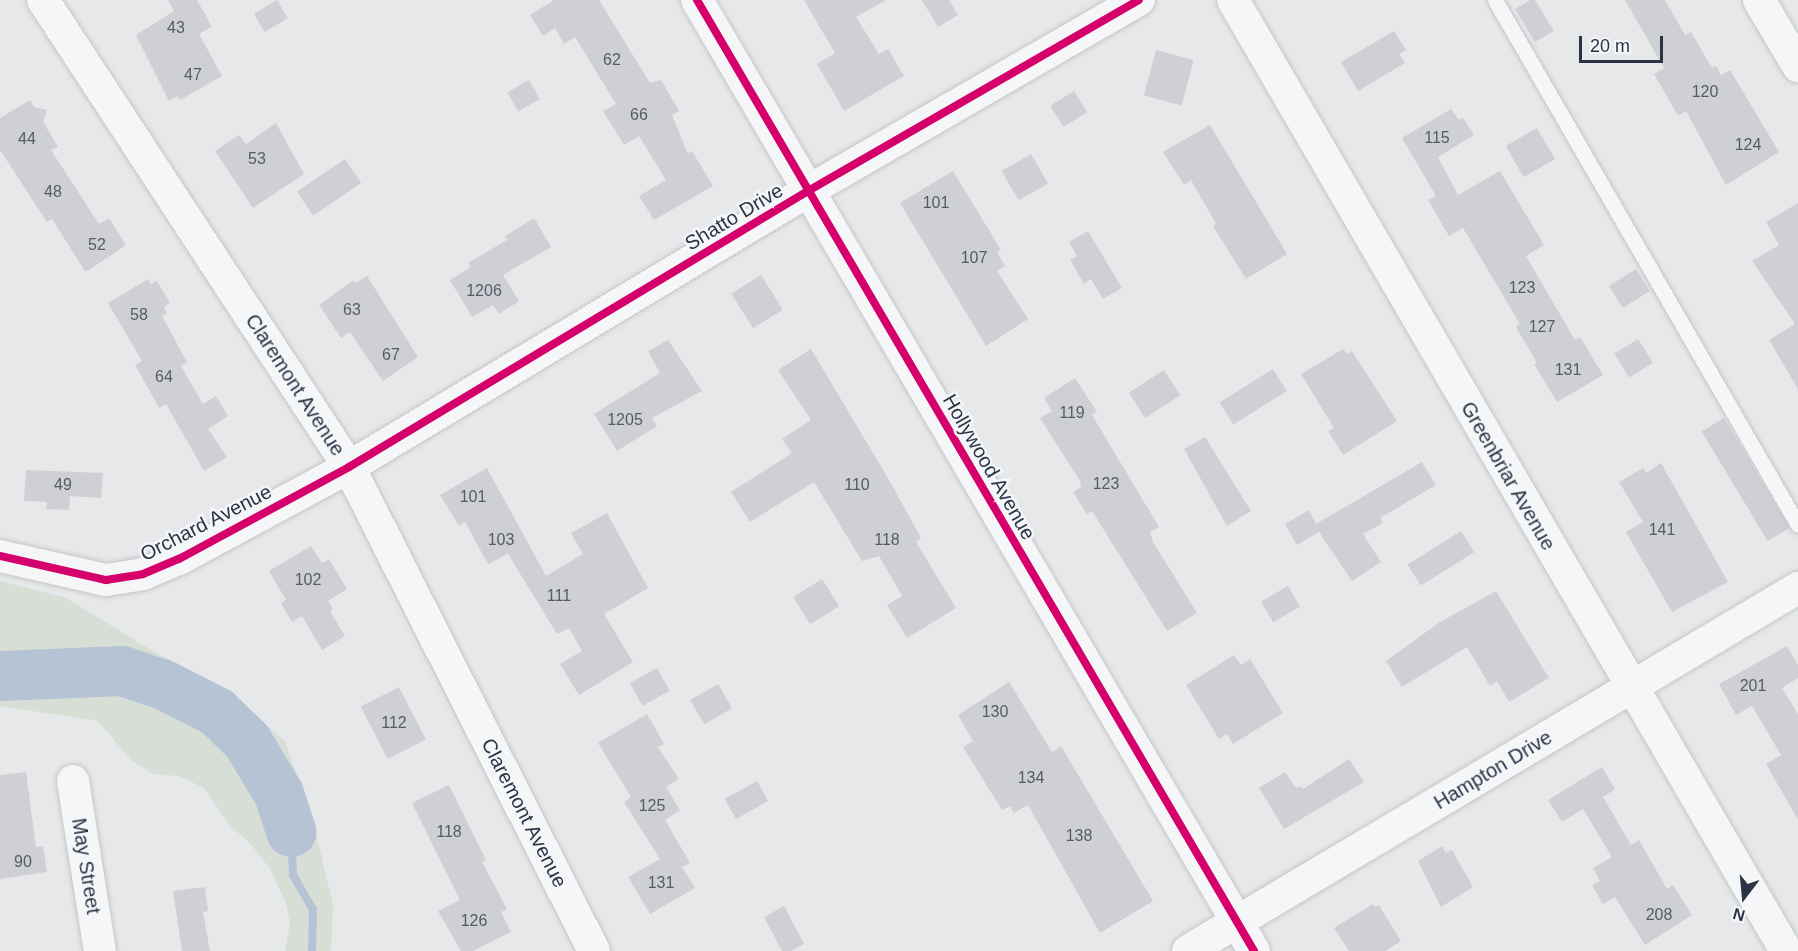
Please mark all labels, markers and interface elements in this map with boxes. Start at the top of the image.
house number: 43 [167,18,185,38]
scale bar [1582,24,1666,62]
text: 20 m [1590,36,1630,56]
house number: 62 [603,50,621,70]
house number: 47 [184,65,202,85]
house number: 120 [1692,82,1718,102]
house number: 66 [630,105,648,125]
house number: 115 [1424,128,1450,148]
house number: 44 [18,129,36,149]
house number: 124 [1735,135,1761,155]
house number: 53 [248,149,266,169]
street label: Shatto Drive [681,178,787,256]
house number: 48 [44,182,62,202]
house number: 101 [923,193,949,213]
house number: 52 [88,235,106,255]
house number: 107 [961,248,987,268]
house number: 123 [1509,278,1535,298]
house number: 1206 [466,281,502,301]
house number: 63 [343,300,361,320]
house number: 58 [130,305,148,325]
street label: Claremont Avenue [240,309,350,461]
house number: 127 [1529,317,1555,337]
house number: 67 [382,345,400,365]
house number: 131 [1555,360,1581,380]
house number: 64 [155,367,173,387]
street label: Hollywood Avenue [937,389,1041,545]
street label: Greenbriar Avenue [1455,397,1561,555]
house number: 119 [1059,403,1085,423]
house number: 1205 [607,410,643,430]
house number: 123 [1093,474,1119,494]
house number: 49 [54,475,72,495]
house number: 110 [844,475,870,495]
street label: Orchard Avenue [136,479,276,567]
house number: 101 [460,487,486,507]
house number: 141 [1649,520,1675,540]
house number: 103 [488,530,514,550]
house number: 118 [874,530,900,550]
house number: 102 [295,570,321,590]
house number: 111 [547,586,571,606]
house number: 201 [1740,676,1766,696]
house number: 130 [982,702,1008,722]
house number: 112 [381,713,407,733]
street label: Hampton Drive [1430,725,1556,815]
street label: Claremont Avenue [476,734,572,892]
house number: 134 [1018,768,1044,788]
house number: 125 [639,796,665,816]
street label: May Street [67,816,105,916]
house number: 118 [436,822,462,842]
house number: 138 [1066,826,1092,846]
house number: 90 [14,852,32,872]
north arrow [1714,867,1774,927]
house number: 131 [648,873,674,893]
house number: 208 [1646,905,1672,925]
text: N [1731,905,1747,925]
house number: 126 [461,911,487,931]

